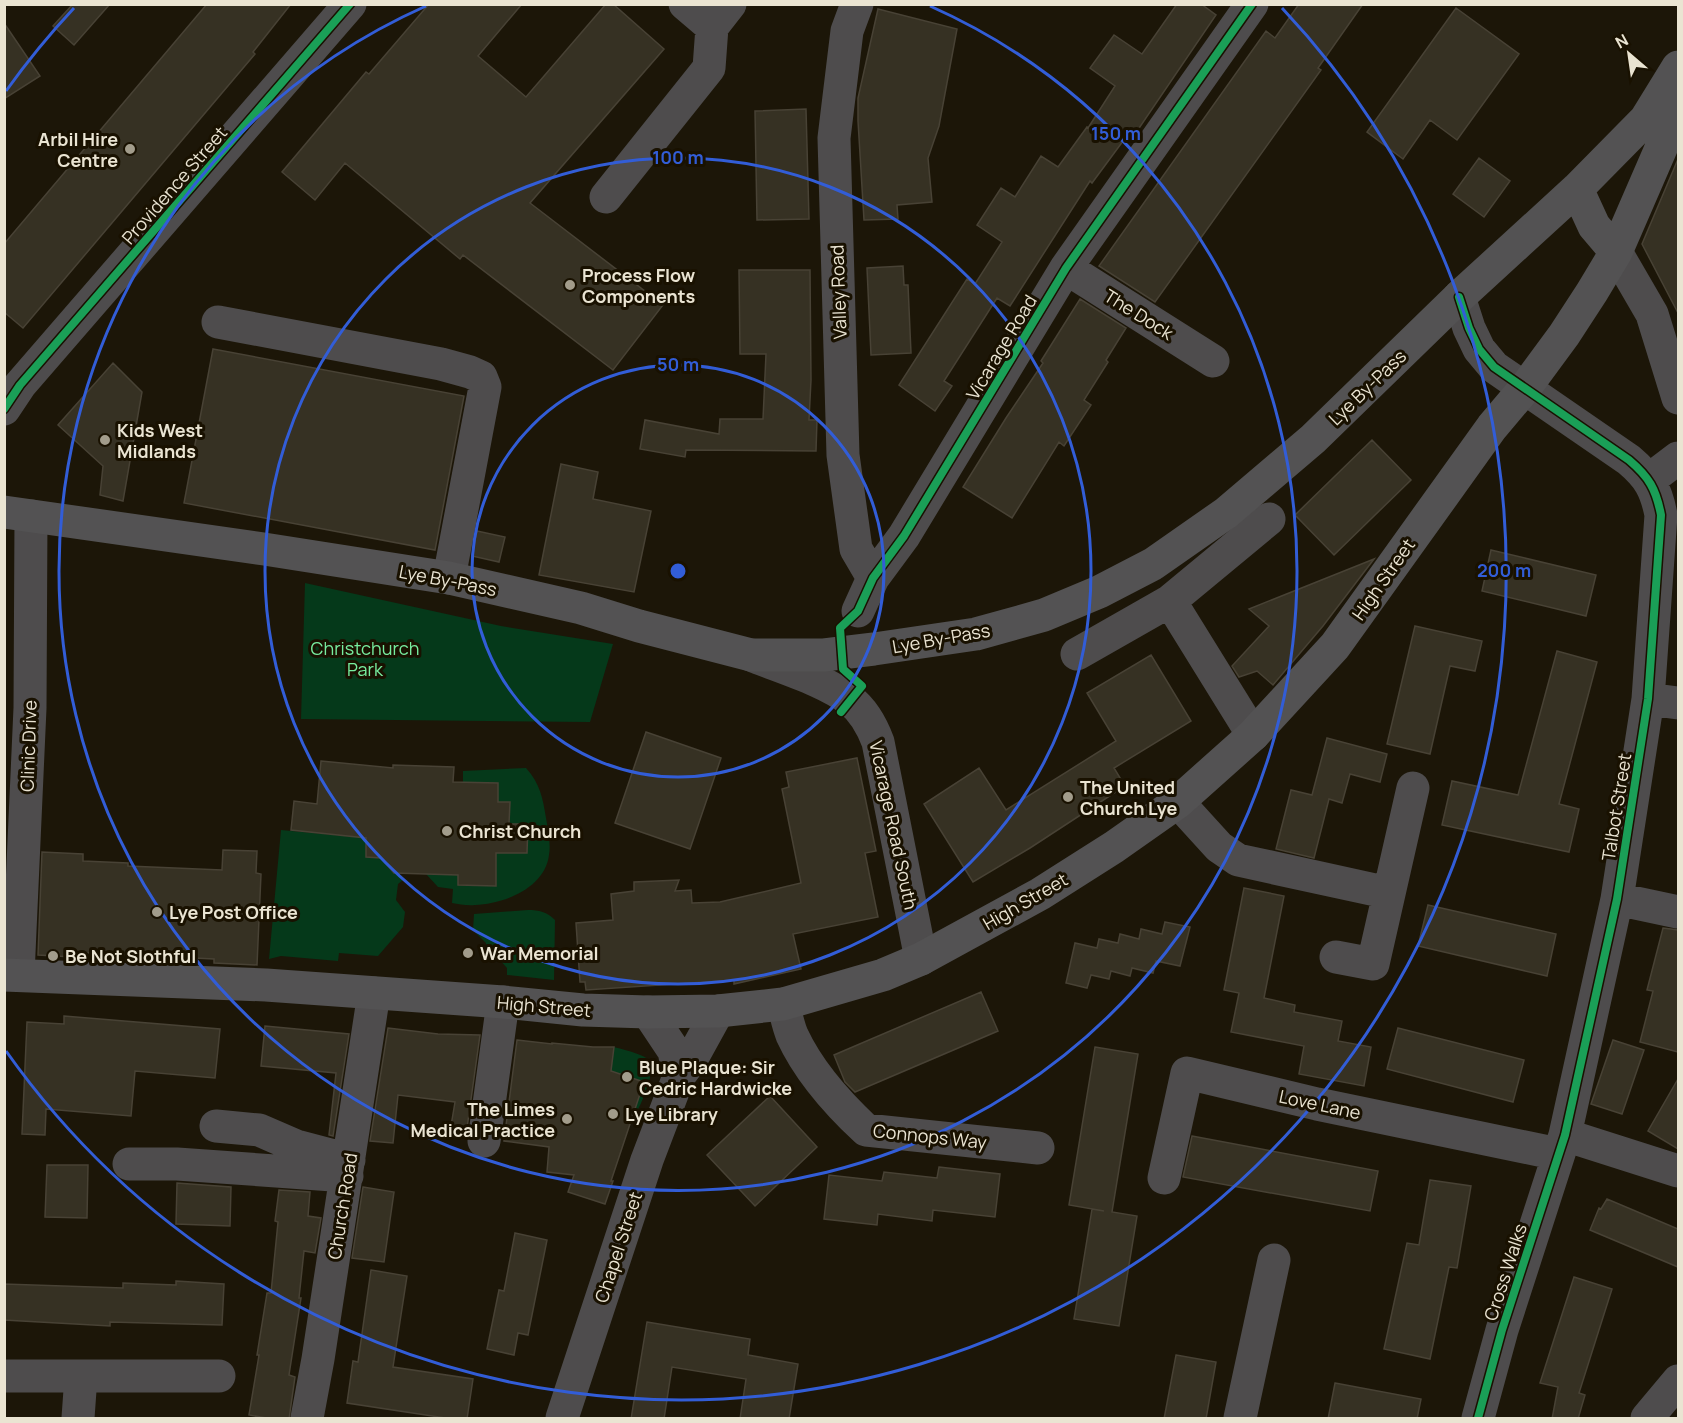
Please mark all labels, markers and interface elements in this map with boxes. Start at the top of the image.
north arrow [1599,24,1659,84]
text: N [1611,28,1632,53]
street label: Providence Street [116,121,232,249]
text: 150 m [1091,121,1141,145]
place label: Arbil Hire Centre [38,127,118,172]
marker: Arbil Hire Centre [123,142,137,156]
text: 100 m [652,145,704,169]
street label: Valley Road [824,244,852,340]
place label: Process Flow Components [582,263,696,308]
marker: Process Flow Components [563,278,577,292]
street label: The Dock [1100,283,1179,345]
street label: Vicarage Road [960,290,1042,404]
street label: Lye By-Pass [1323,344,1411,430]
text: 50 m [657,352,699,376]
place label: Kids West Midlands [117,418,203,463]
marker: Kids West Midlands [98,433,112,447]
street label: High Street [1346,533,1420,625]
text: 200 m [1477,558,1531,582]
street label: Lye By-Pass [397,559,499,601]
centre of rings [668,561,688,581]
street label: Lye By-Pass [890,618,992,658]
park label: Christchurch Park [311,636,419,681]
street label: Clinic Drive [14,700,42,792]
street label: Vicarage Road South [864,738,924,912]
street label: Talbot Street [1596,751,1636,863]
place label: The United Church Lye [1080,775,1177,820]
marker: The United Church Lye [1061,790,1075,804]
place label: Christ Church [459,819,581,843]
marker: Christ Church [440,824,454,838]
street label: High Street [978,867,1072,935]
place label: Lye Post Office [169,900,298,924]
marker: Lye Post Office [150,905,164,919]
place label: War Memorial [480,941,599,965]
place label: Be Not Slothful [65,944,196,968]
marker: War Memorial [461,946,475,960]
marker: Be Not Slothful [46,949,60,963]
street label: High Street [496,990,592,1022]
place label: Blue Plaque: Sir Cedric Hardwicke [639,1055,792,1100]
marker: Blue Plaque: Sir Cedric Hardwicke [620,1070,634,1084]
street label: Love Lane [1277,1084,1363,1124]
place label: The Limes Medical Practice [410,1097,555,1142]
place label: Lye Library [625,1102,718,1126]
marker: Lye Library [606,1107,620,1121]
marker: The Limes Medical Practice [560,1112,574,1126]
street label: Connops Way [872,1118,988,1154]
street label: Church Road [322,1151,362,1261]
street label: Chapel Street [589,1188,647,1306]
street label: Cross Walks [1478,1220,1532,1324]

